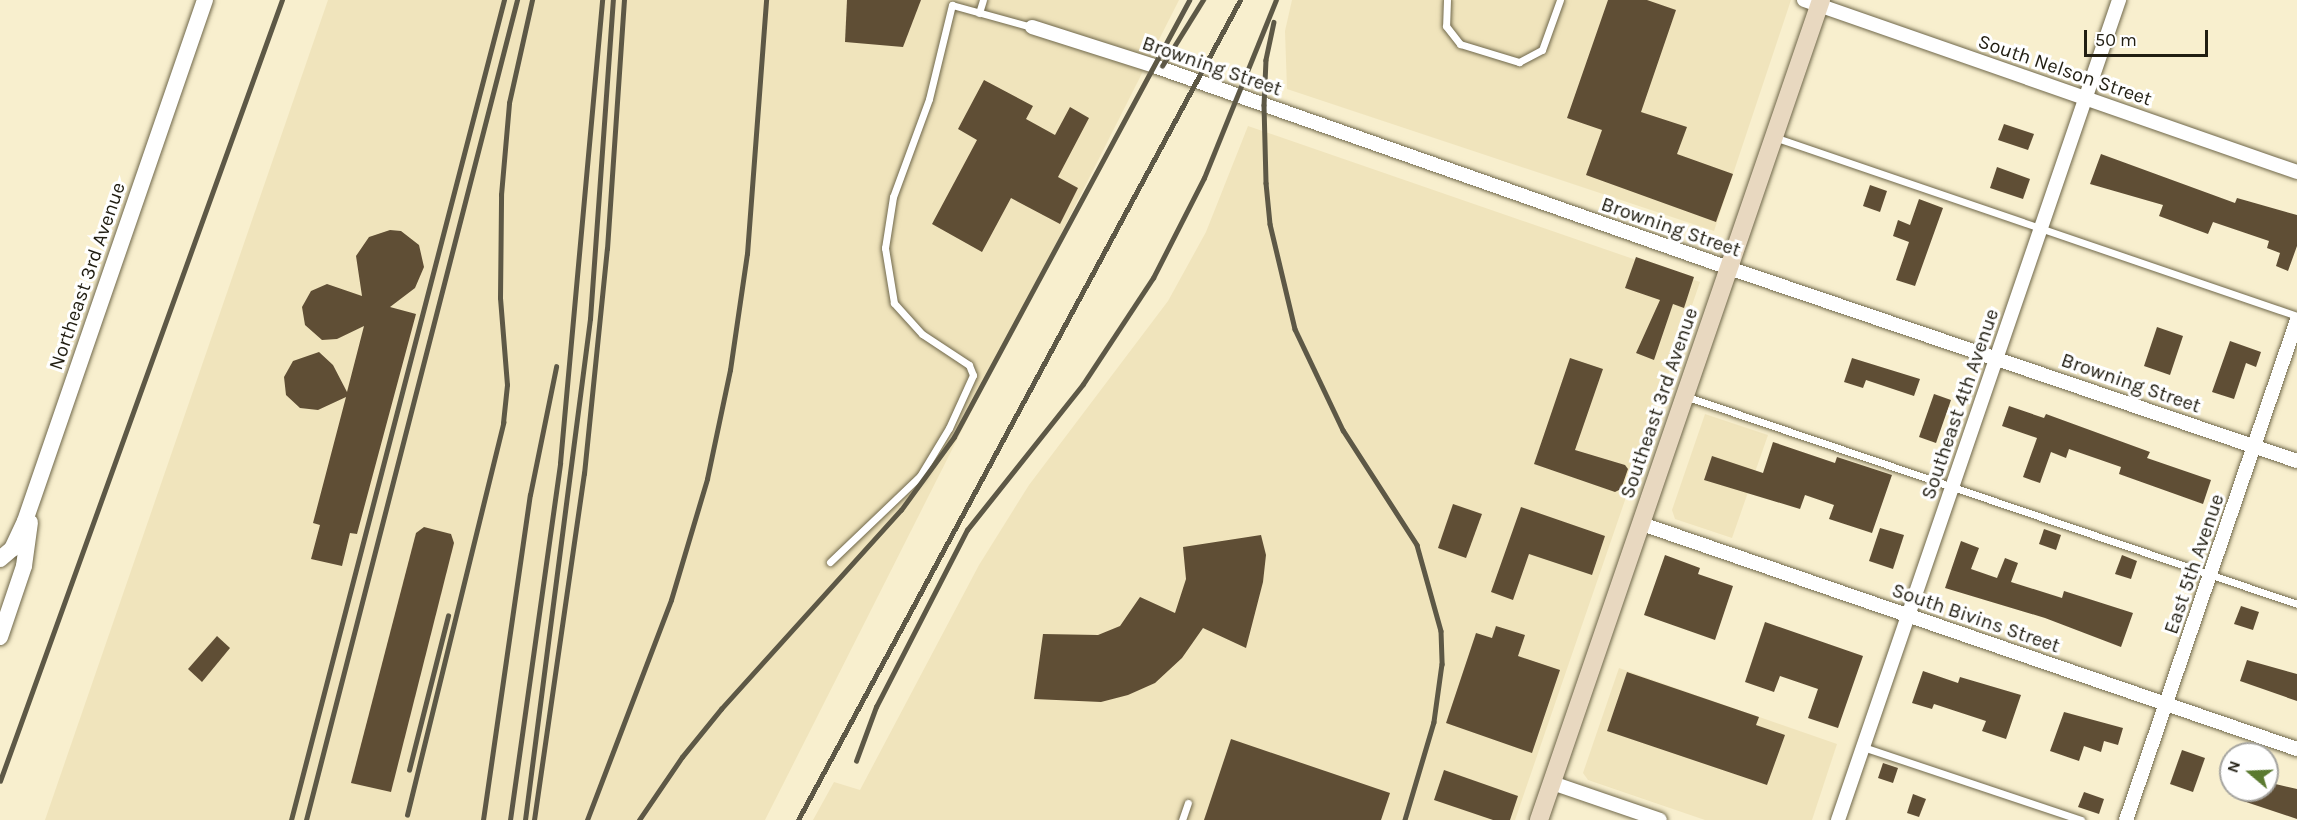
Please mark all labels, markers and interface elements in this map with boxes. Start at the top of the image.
scale bar [2087,18,2212,56]
street label: South Nelson Street [1975,29,2155,111]
text: 50 m [2095,29,2137,51]
street label: Browning Street [1139,31,1285,101]
street label: Northeast 3rd Avenue [44,179,130,373]
street label: Browning Street [1598,192,1744,262]
street label: Southeast 3rd Avenue [1615,304,1703,502]
street label: Southeast 4th Avenue [1916,305,2004,503]
street label: Browning Street [2058,348,2204,418]
street label: East 5th Avenue [2159,491,2229,637]
street label: South Bivins Street [1889,578,2063,658]
north arrow [2219,742,2279,802]
text: N [2223,758,2244,775]

